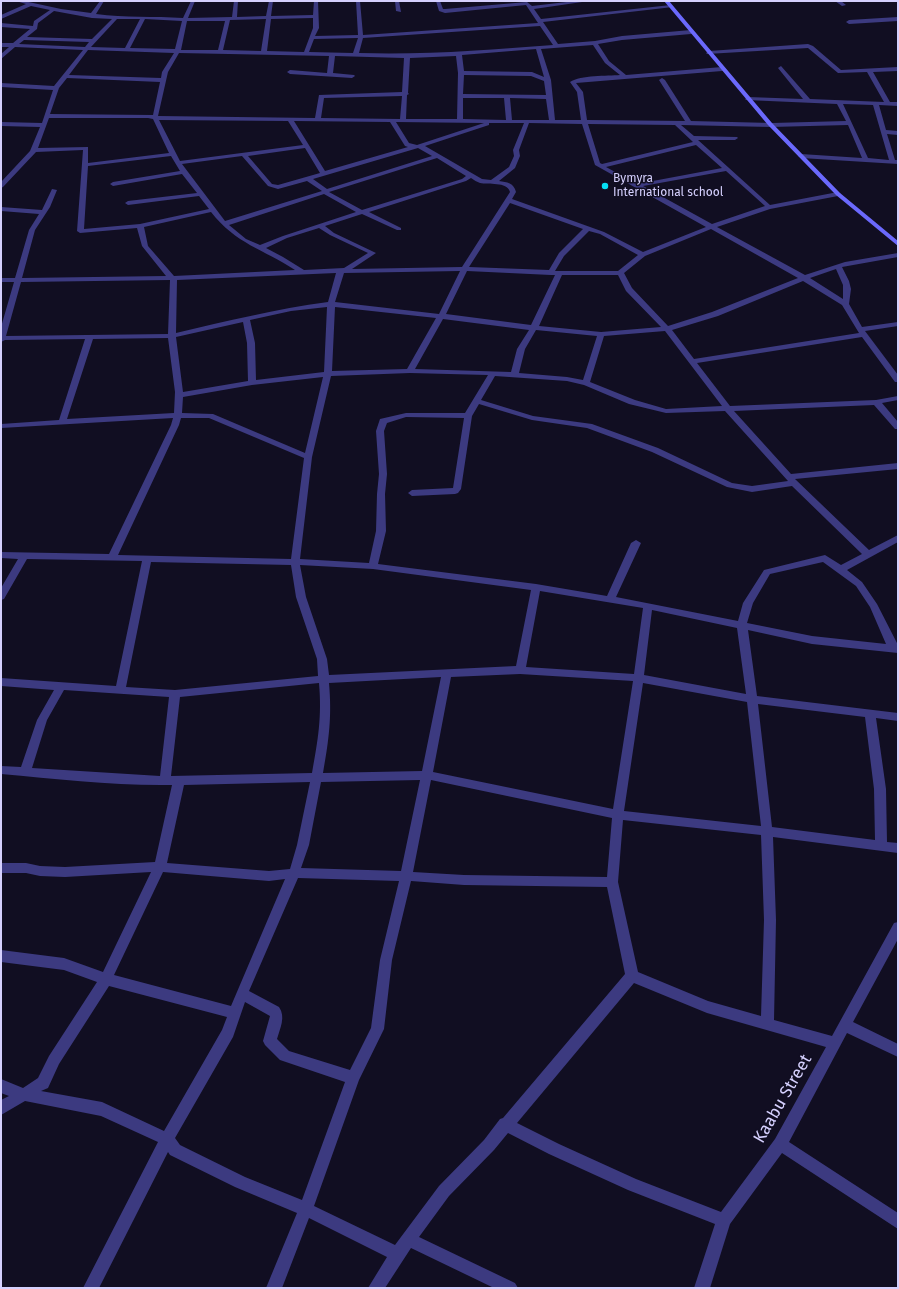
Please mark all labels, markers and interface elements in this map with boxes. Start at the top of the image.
place label: Bymyra International school [613,172,723,200]
marker: Bymyra International school [600,181,610,191]
street label: Kaabu Street [749,1051,817,1147]

